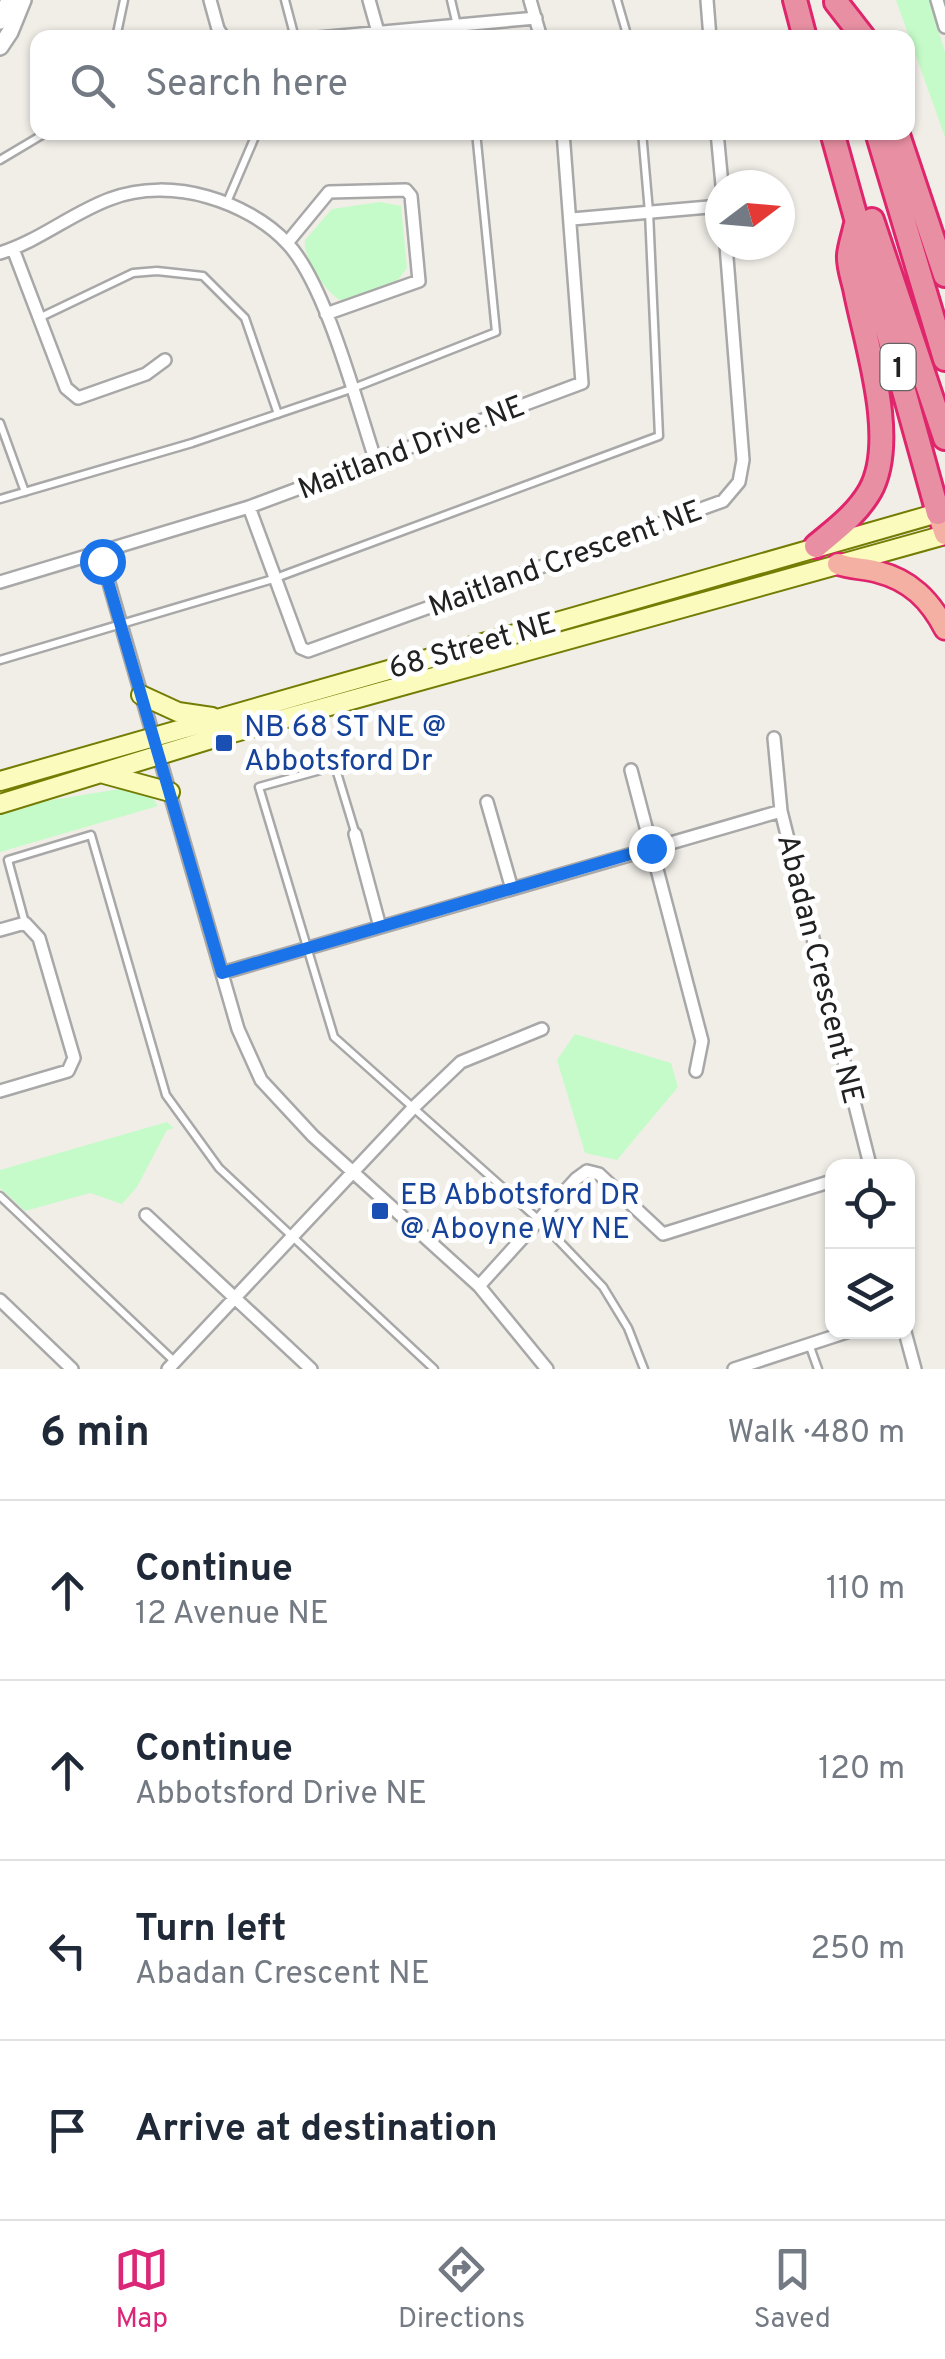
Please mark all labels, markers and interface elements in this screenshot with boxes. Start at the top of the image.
search box [30,30,915,140]
icon: search [65,58,120,113]
text: Search here [145,61,348,110]
north arrow [705,170,795,260]
road number: 1 [880,344,916,390]
street label: Maitland Drive NE [293,389,530,510]
street label: Maitland Crescent NE [424,494,708,627]
route start [80,539,126,585]
street label: 68 Street NE [385,606,560,689]
place label: NB 68 ST NE @ Abbotsford Dr [244,710,446,781]
marker: NB 68 ST NE @ Abbotsford Dr [213,732,235,754]
route end [629,826,675,872]
street label: Abadan Crescent NE [767,831,870,1108]
map controls [825,1159,915,1339]
button: locate [825,1159,915,1249]
place label: EB Abbotsford DR @ Aboyne WY NE [400,1178,640,1249]
marker: EB Abbotsford DR @ Aboyne WY NE [369,1200,391,1222]
button: layers [825,1249,915,1339]
text: 6 min [40,1408,150,1461]
text: Walk · 480 m [727,1414,905,1454]
text: Continue [135,1546,293,1595]
icon: ahead [40,1563,95,1618]
text: 110 m [826,1570,905,1610]
text: 12 Avenue NE [135,1595,329,1635]
text: Continue [135,1726,293,1775]
icon: ahead [40,1743,95,1798]
text: 120 m [818,1750,905,1790]
text: Abbotsford Drive NE [135,1775,427,1815]
text: Turn left [135,1906,287,1955]
icon: left [40,1923,95,1978]
text: 250 m [810,1930,905,1970]
text: Abadan Crescent NE [135,1955,430,1995]
icon: arrive [40,2103,95,2158]
text: Arrive at destination [135,2106,498,2155]
tab: Map [114,2242,169,2338]
tab: Directions [398,2242,525,2338]
tab: Saved [754,2242,831,2338]

